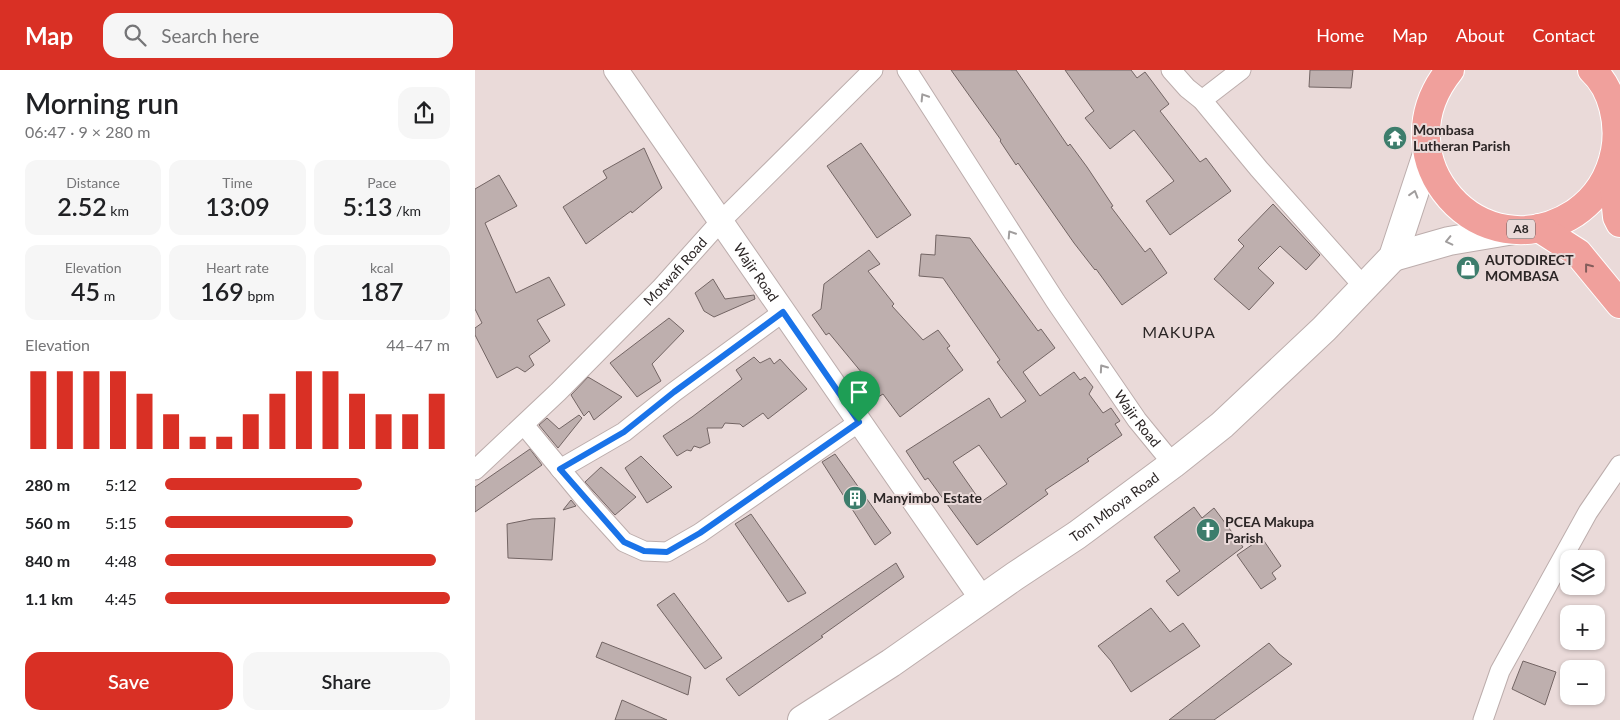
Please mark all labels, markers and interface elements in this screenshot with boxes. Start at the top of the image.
search box [103,13,453,58]
text: Map [25,21,73,50]
icon: search [121,21,149,49]
text: Search here [161,24,259,47]
text: Home [1316,24,1364,46]
text: Map [1392,24,1428,46]
text: About [1456,24,1505,46]
text: Contact [1533,24,1595,46]
text: Morning run [25,86,179,120]
button: share [398,87,450,139]
one-way arrow [921,94,930,103]
place label: Mombasa Lutheran Parish [1413,121,1510,154]
text: 06:47 · 9 × 280 m [25,122,150,141]
temple icon: Mombasa Lutheran Parish [1382,125,1408,151]
text: Distance [66,174,120,191]
text: Time [222,174,253,191]
text: Pace [367,174,396,191]
text: 2.52 [57,191,107,221]
text: 13:09 [205,191,270,221]
text: 5:13 [343,191,392,221]
one-way arrow [1409,191,1419,199]
text: km [107,202,129,219]
text: /km [392,202,421,219]
road number: A8 [1507,220,1535,238]
one-way arrow [1008,230,1018,239]
street label: Motwafi Road [640,234,710,309]
one-way arrow [1445,235,1454,246]
street label: Wajir Road [730,240,782,304]
place label: AUTODIRECT MOMBASA [1484,251,1574,284]
shop icon: AUTODIRECT MOMBASA [1455,255,1481,281]
text: Elevation [65,259,122,276]
text: Heart rate [206,259,269,276]
text: kcal [370,259,394,276]
one-way arrow [1585,263,1594,272]
text: 45 [71,276,100,306]
text: 169 [200,276,244,306]
text: 187 [360,276,404,306]
text: m [100,287,115,304]
text: bpm [244,287,275,304]
district label: MAKUPA [1142,322,1216,341]
text: Elevation [25,335,90,354]
text: 44–47 m [386,335,450,354]
one-way arrow [1100,365,1109,374]
pin [838,371,880,422]
icon: arrive [845,378,873,406]
street label: Wajir Road [1111,387,1165,450]
street label: Tom Mboya Road [1066,468,1162,545]
text: 280 m [25,475,70,494]
text: 5:12 [105,475,137,494]
building icon: Manyimbo Estate [842,485,868,511]
place label: Manyimbo Estate [873,489,982,506]
text: 560 m [25,513,70,532]
text: 5:15 [105,513,137,532]
place label: PCEA Makupa Parish [1225,513,1314,546]
church icon: PCEA Makupa Parish [1195,517,1221,543]
map controls [1560,550,1605,705]
button: layers [1560,550,1605,595]
text: 840 m [25,551,70,570]
text: 4:48 [105,551,137,570]
text: 1.1 km [25,589,73,608]
text: 4:45 [105,589,137,608]
button: + [1560,605,1605,650]
button: Save [25,652,233,710]
button: Share [243,652,450,710]
button: − [1560,660,1605,705]

